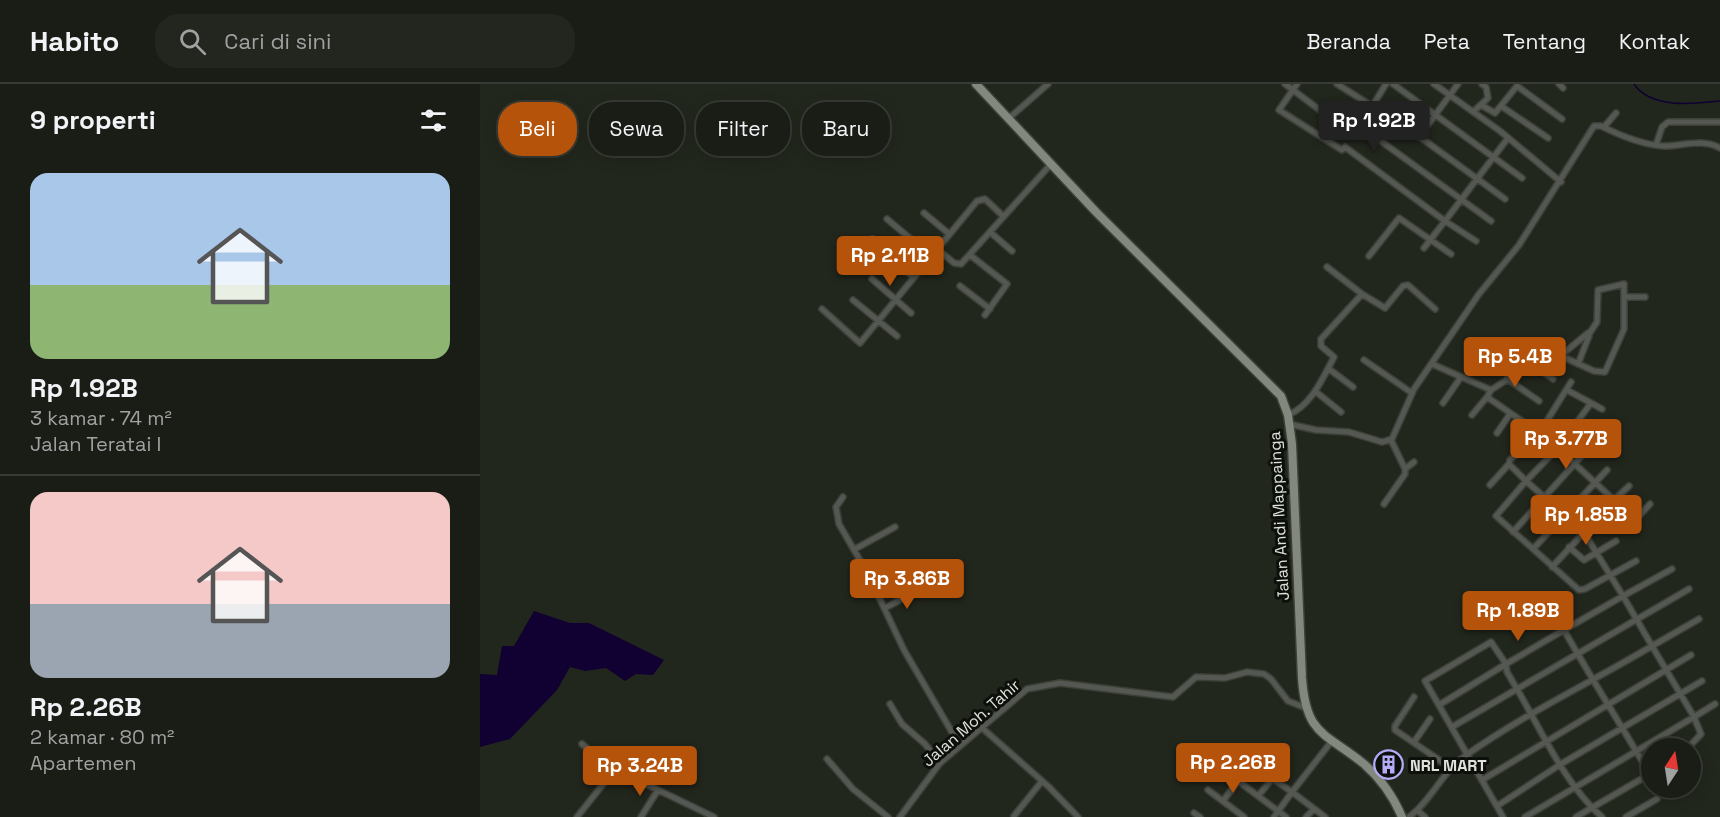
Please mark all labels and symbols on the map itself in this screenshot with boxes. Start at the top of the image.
pin: Rp 1.92B [1312,101,1436,152]
pin: Rp 2.11B [828,236,952,287]
pin: Rp 5.4B [1460,337,1570,388]
pin: Rp 3.77B [1504,419,1628,470]
street label: Jalan Andi Mappainga [1264,431,1294,601]
pin: Rp 1.85B [1524,495,1648,546]
pin: Rp 3.86B [845,559,969,610]
pin: Rp 1.89B [1456,591,1580,642]
street label: Jalan Moh. Tahir [918,675,1024,771]
north arrow [1641,738,1701,798]
pin: Rp 2.26B [1171,743,1295,794]
pin: Rp 3.24B [578,746,702,797]
building icon: NRL MART [1373,749,1405,781]
place label: NRL MART [1410,755,1487,776]

